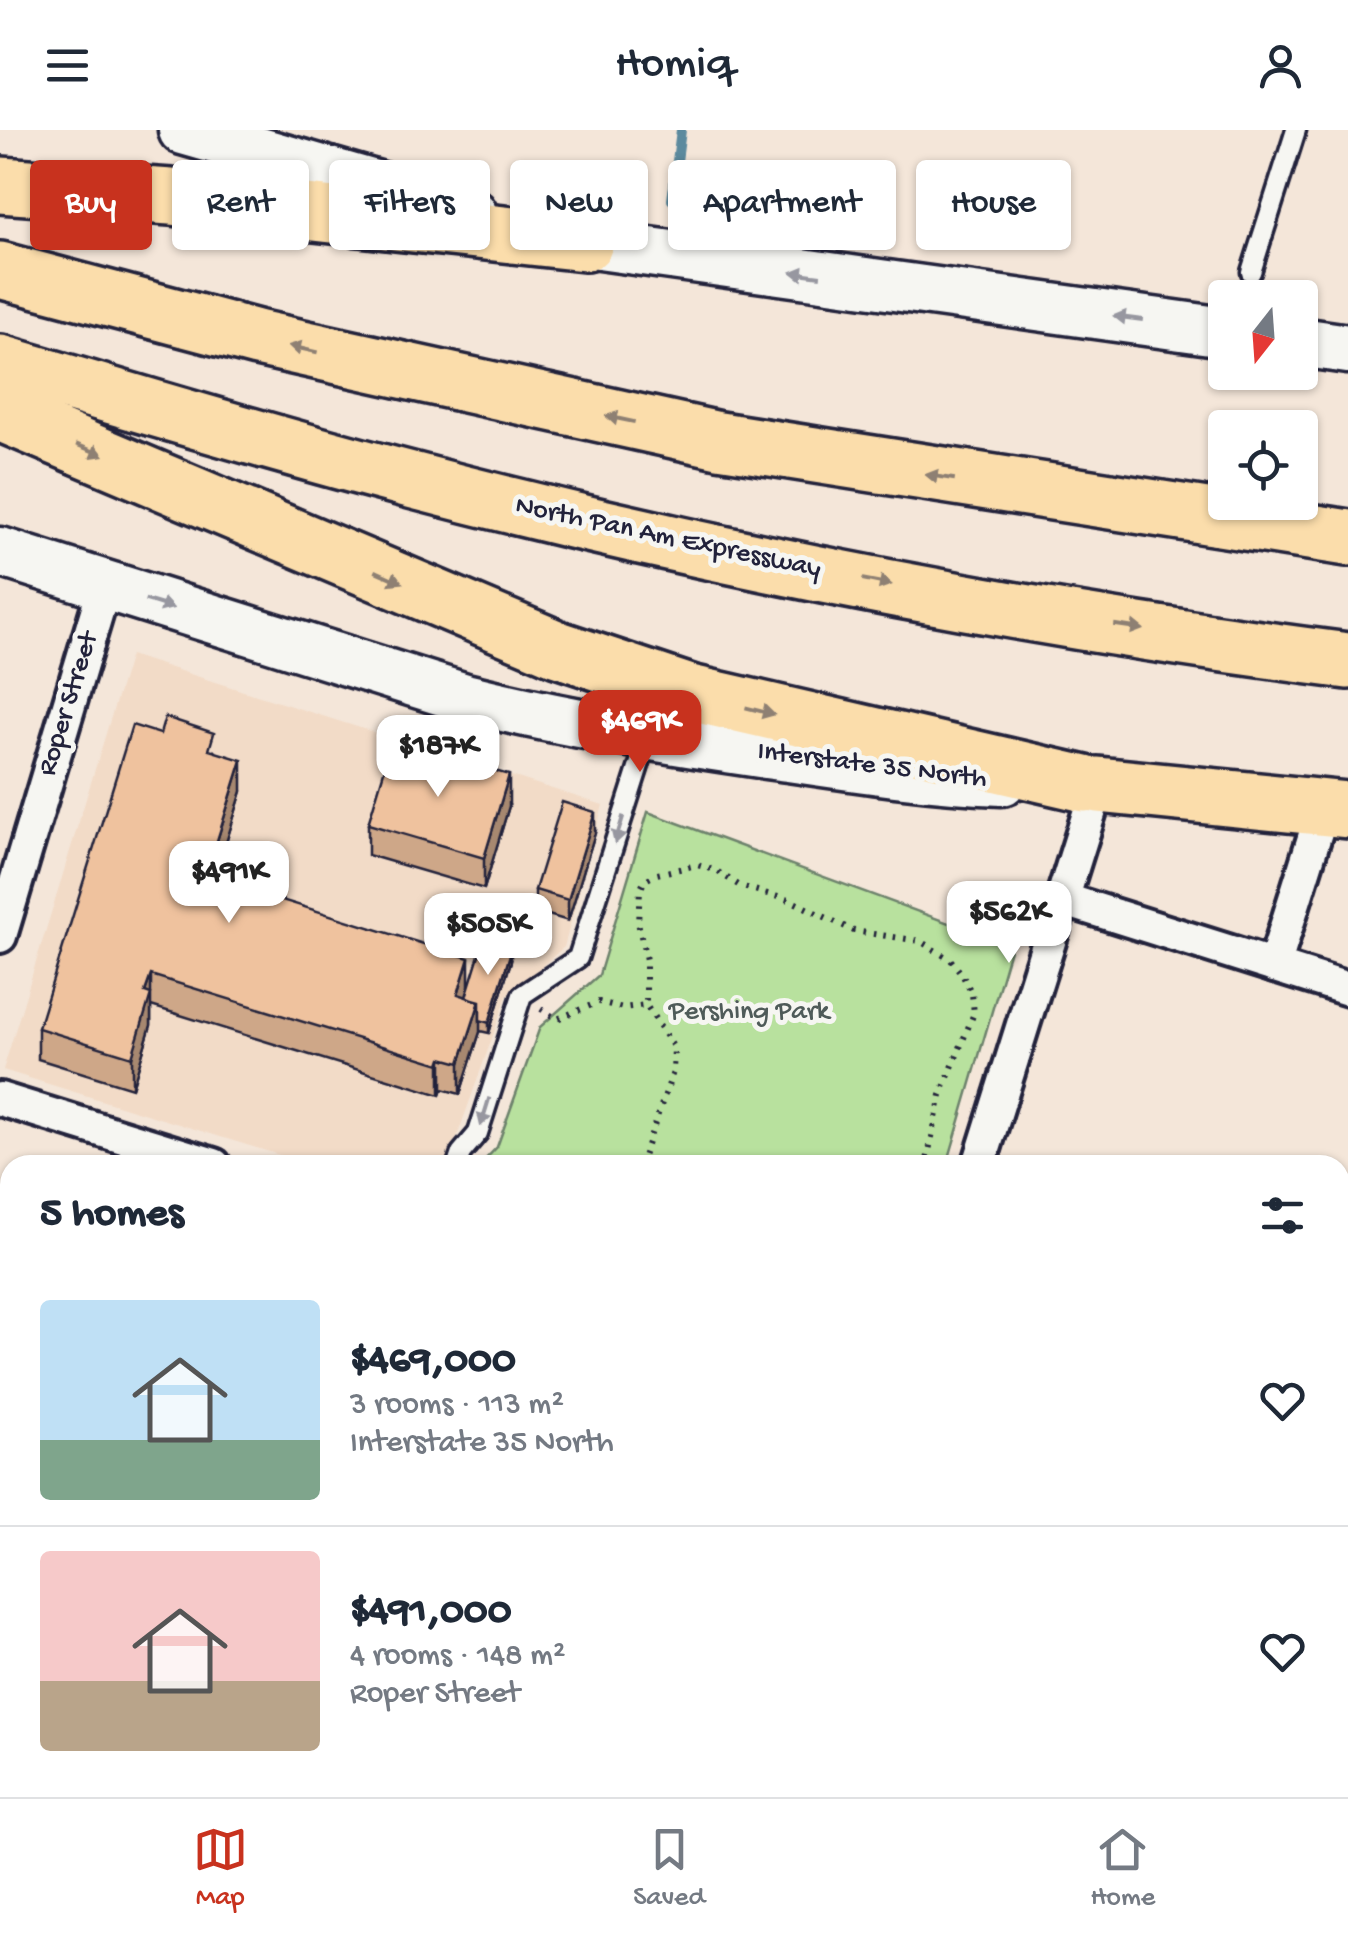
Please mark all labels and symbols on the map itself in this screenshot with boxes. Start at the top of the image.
one-way arrow [790,265,822,281]
north arrow [1208,280,1318,390]
one-way arrow [1112,310,1144,326]
one-way arrow [287,340,318,356]
one-way arrow [605,411,636,427]
one-way arrow [76,442,105,458]
one-way arrow [924,469,956,485]
street label: North Pan Am Expressway [512,489,824,587]
one-way arrow [374,569,404,585]
one-way arrow [861,575,892,591]
one-way arrow [144,598,174,613]
one-way arrow [1114,620,1145,635]
street label: Roper Street [31,626,107,780]
pin: $469K [570,690,710,775]
one-way arrow [745,703,776,719]
pin: $187K [368,715,508,800]
street label: Interstate 35 North [755,736,989,796]
one-way arrow [610,815,625,845]
pin: $491K [159,841,299,926]
pin: $562K [939,881,1079,966]
pin: $505K [418,893,558,978]
park label: Pershing Park [668,996,832,1029]
one-way arrow [477,1098,492,1128]

